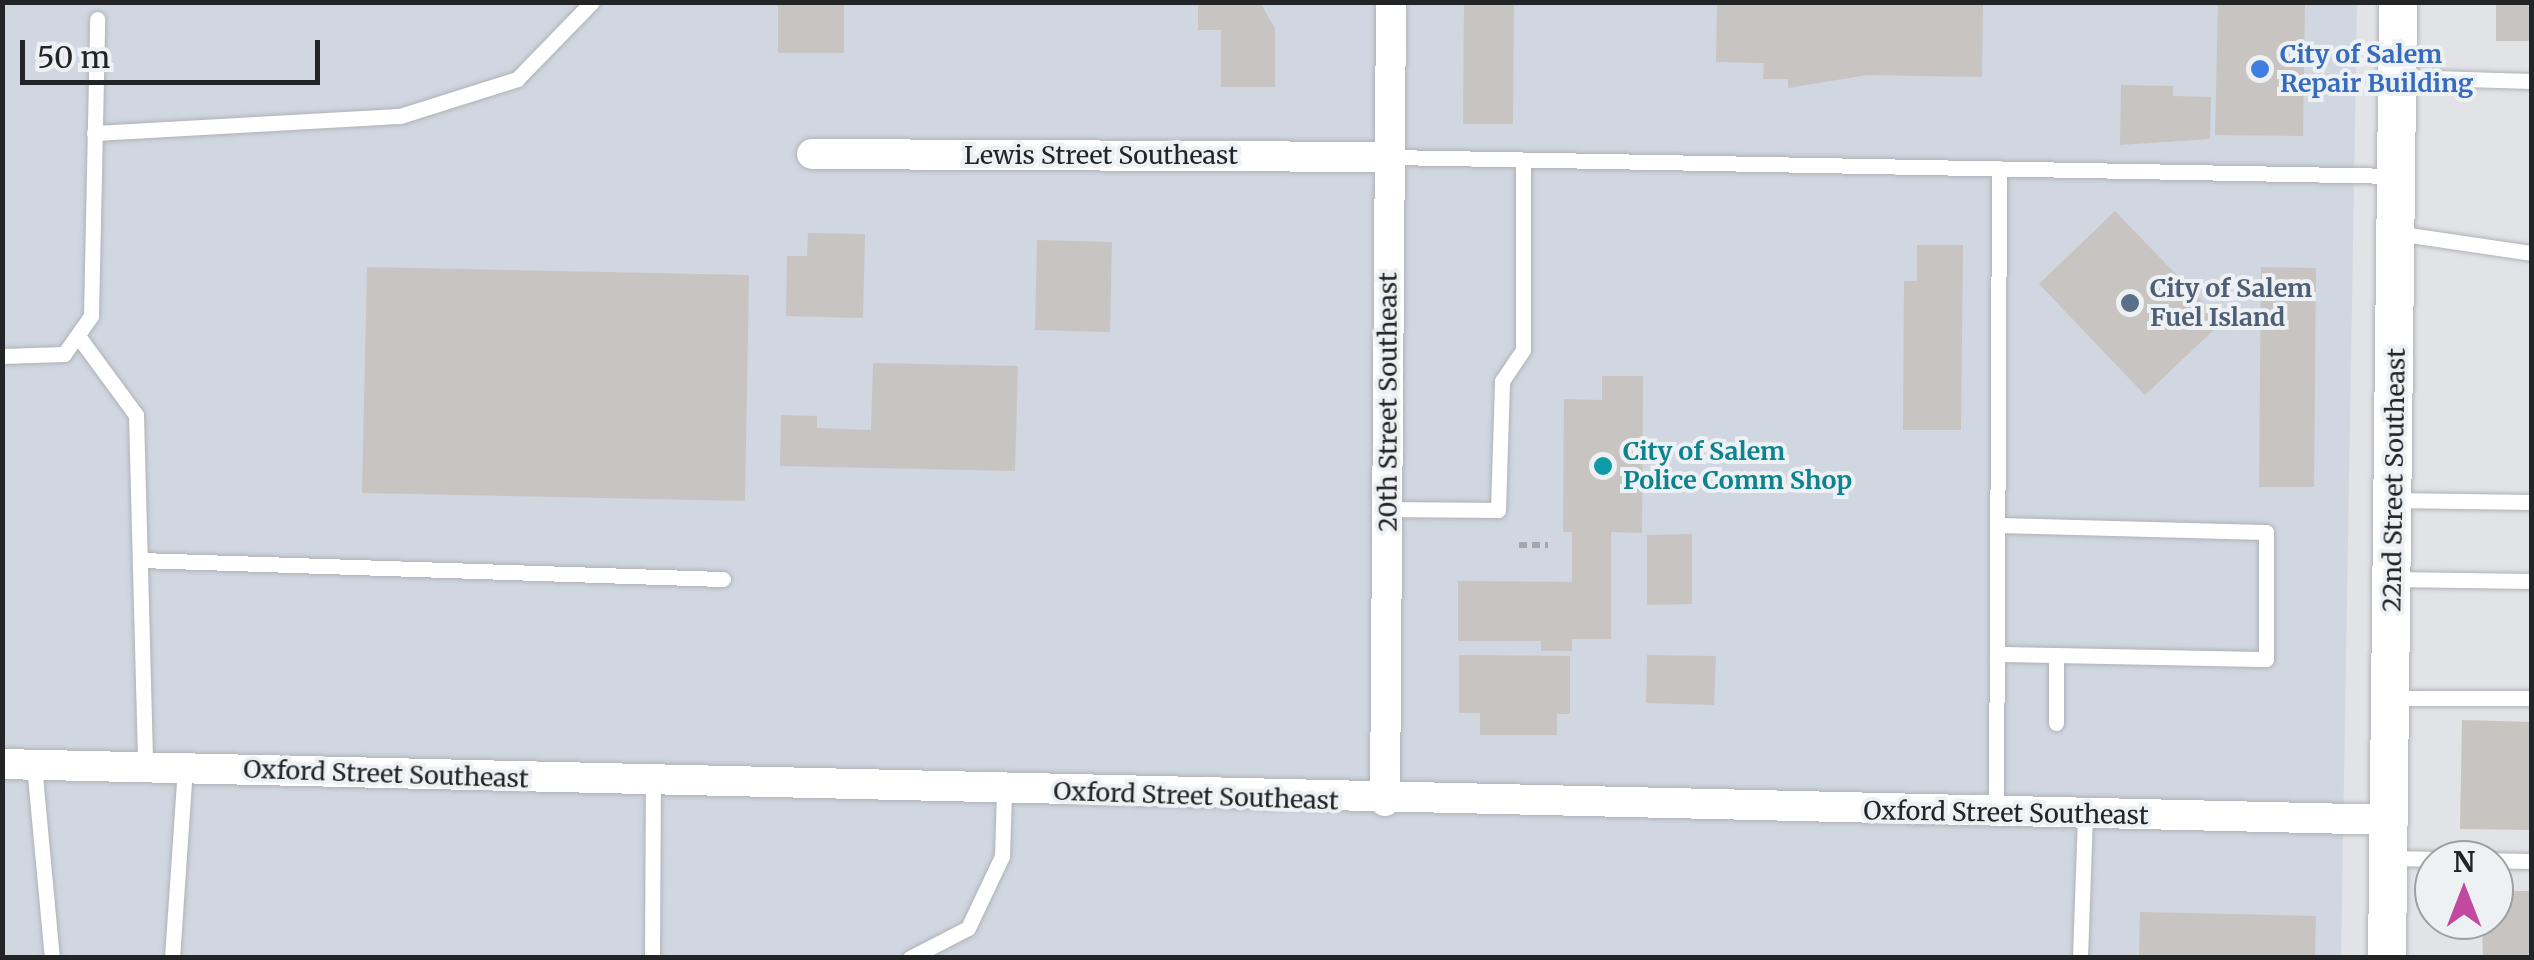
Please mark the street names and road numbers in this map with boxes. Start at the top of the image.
street label: Lewis Street Southeast [964,140,1238,170]
street label: 20th Street Southeast [1373,272,1403,532]
street label: 22nd Street Southeast [2377,348,2411,612]
street label: Oxford Street Southeast [243,754,529,794]
street label: Oxford Street Southeast [1053,776,1339,816]
street label: Oxford Street Southeast [1863,796,2149,830]

